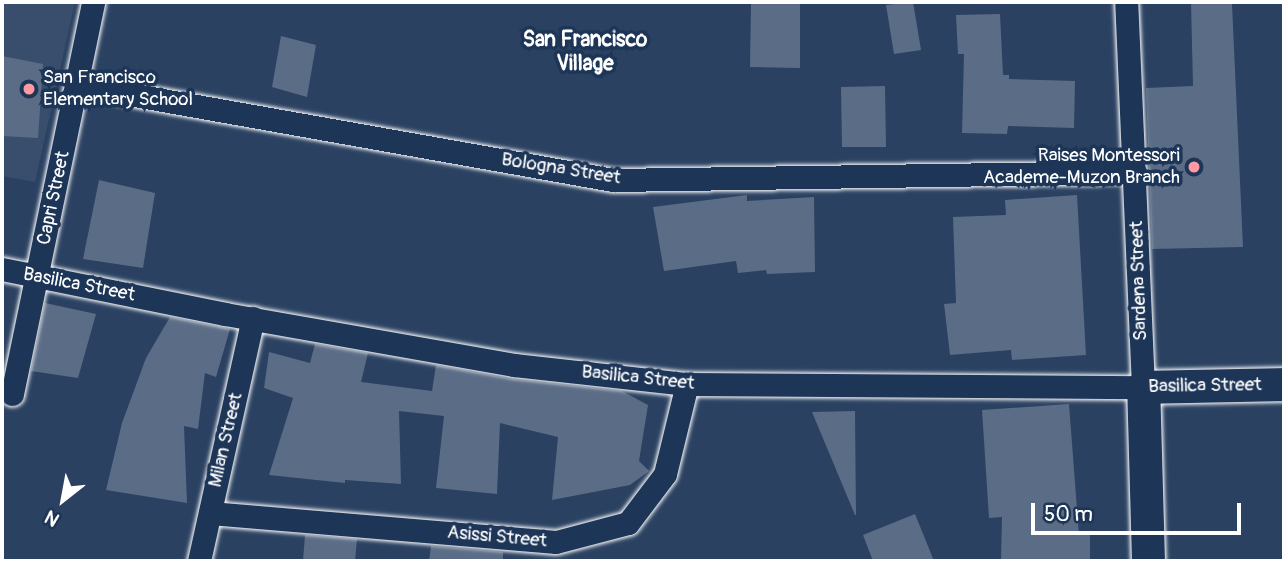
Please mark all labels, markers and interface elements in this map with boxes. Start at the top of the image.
district label: San Francisco Village [523,27,647,77]
place label: San Francisco Elementary School [43,67,193,111]
marker: San Francisco Elementary School [21,81,37,97]
place label: Raises Montessori Academe-Muzon Branch [983,145,1180,189]
street label: Bologna Street [500,148,622,190]
street label: Capri Street [33,149,75,247]
marker: Raises Montessori Academe-Muzon Branch [1186,159,1202,175]
street label: Sardena Street [1126,221,1152,341]
street label: Basilica Street [21,263,137,307]
street label: Basilica Street [580,361,696,395]
street label: Basilica Street [1148,374,1262,398]
street label: Milan Street [204,391,248,489]
north arrow [28,465,98,535]
scale bar [1034,490,1244,534]
text: 50 m [1044,501,1093,528]
text: N [40,504,64,532]
street label: Asissi Street [446,521,548,553]

